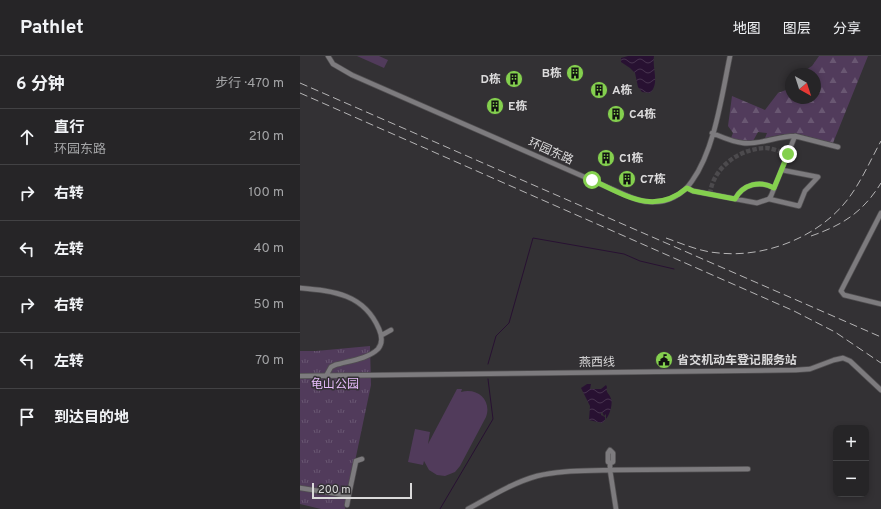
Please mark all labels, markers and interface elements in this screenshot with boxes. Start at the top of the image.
text: Pathlet [20,16,84,40]
text: 地图 [733,21,761,38]
text: 图层 [783,21,811,38]
text: 分享 [833,21,861,38]
building icon: B栋 [565,63,585,83]
place label: B栋 [542,66,562,82]
north arrow [785,68,821,104]
building icon: D栋 [504,69,524,89]
place label: D栋 [480,72,501,88]
text: 6 分钟 [16,74,65,96]
text: 步行 · 470 m [215,76,284,92]
building icon: A栋 [589,80,609,100]
place label: A栋 [612,83,633,99]
building icon: E栋 [485,96,505,116]
place label: E栋 [508,99,528,115]
building icon: C4栋 [606,104,626,124]
place label: C4栋 [629,107,656,123]
text: 直行 [54,119,84,138]
icon: ahead [16,126,38,148]
text: 210 m [249,129,284,145]
street label: 环园东路 [525,135,576,169]
text: 环园东路 [54,142,106,158]
route end [779,145,797,163]
building icon: C1栋 [596,148,616,168]
place label: C1栋 [619,151,643,167]
building icon: C7栋 [617,169,637,189]
route start [583,171,601,189]
place label: C7栋 [640,172,666,188]
icon: right [16,182,38,204]
text: 右转 [54,185,84,204]
text: 100 m [248,185,284,201]
icon: left [16,238,38,260]
text: 左转 [54,241,84,260]
text: 40 m [254,241,284,257]
icon: right [16,294,38,316]
text: 右转 [54,297,84,316]
text: 50 m [254,297,284,313]
icon: left [16,350,38,372]
public building icon: 省交机动车登记服务站 [654,350,674,370]
text: 左转 [54,353,84,372]
text: 70 m [255,353,284,369]
place label: 省交机动车登记服务站 [677,353,797,369]
street label: 燕西线 [579,355,615,371]
park label: 龟山公园 [311,377,359,393]
icon: arrive [16,406,38,428]
text: 到达目的地 [54,409,129,428]
map controls [833,425,869,497]
button: + [833,425,869,461]
button: − [833,461,869,497]
scale bar [312,481,412,500]
text: 200 m [318,483,351,497]

